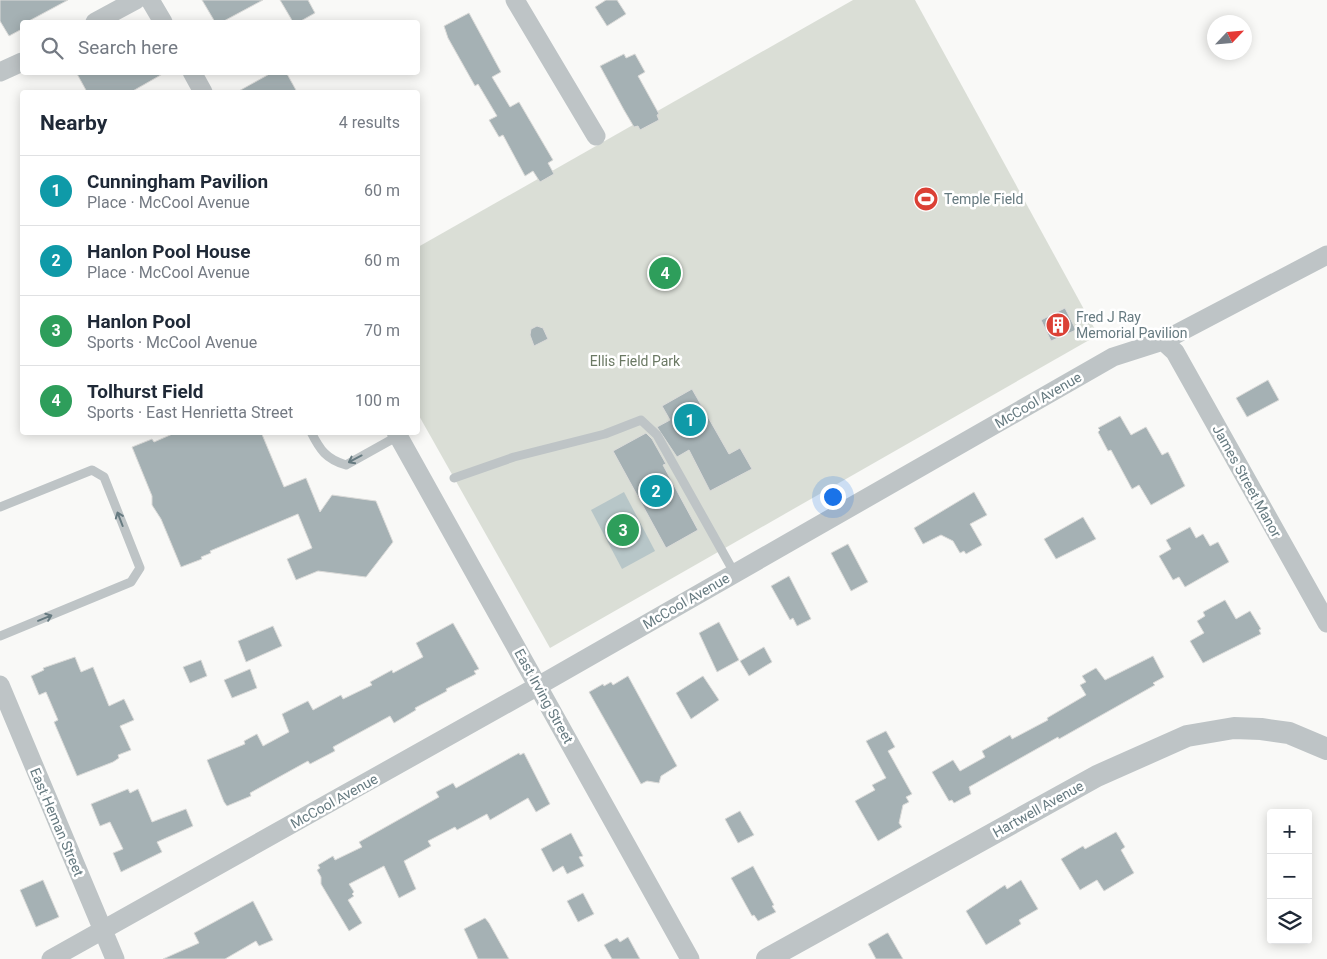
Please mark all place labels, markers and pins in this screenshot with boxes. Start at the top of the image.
sports icon: Temple Field [913,186,939,212]
place label: Temple Field [944,191,1023,207]
pin: 4 [649,254,681,292]
place label: Fred J Ray Memorial Pavilion [1076,309,1188,341]
building icon: Fred J Ray Memorial Pavilion [1045,312,1071,338]
pin: 1 [674,401,706,439]
pin: 2 [640,472,672,510]
pin: 3 [607,511,639,549]

